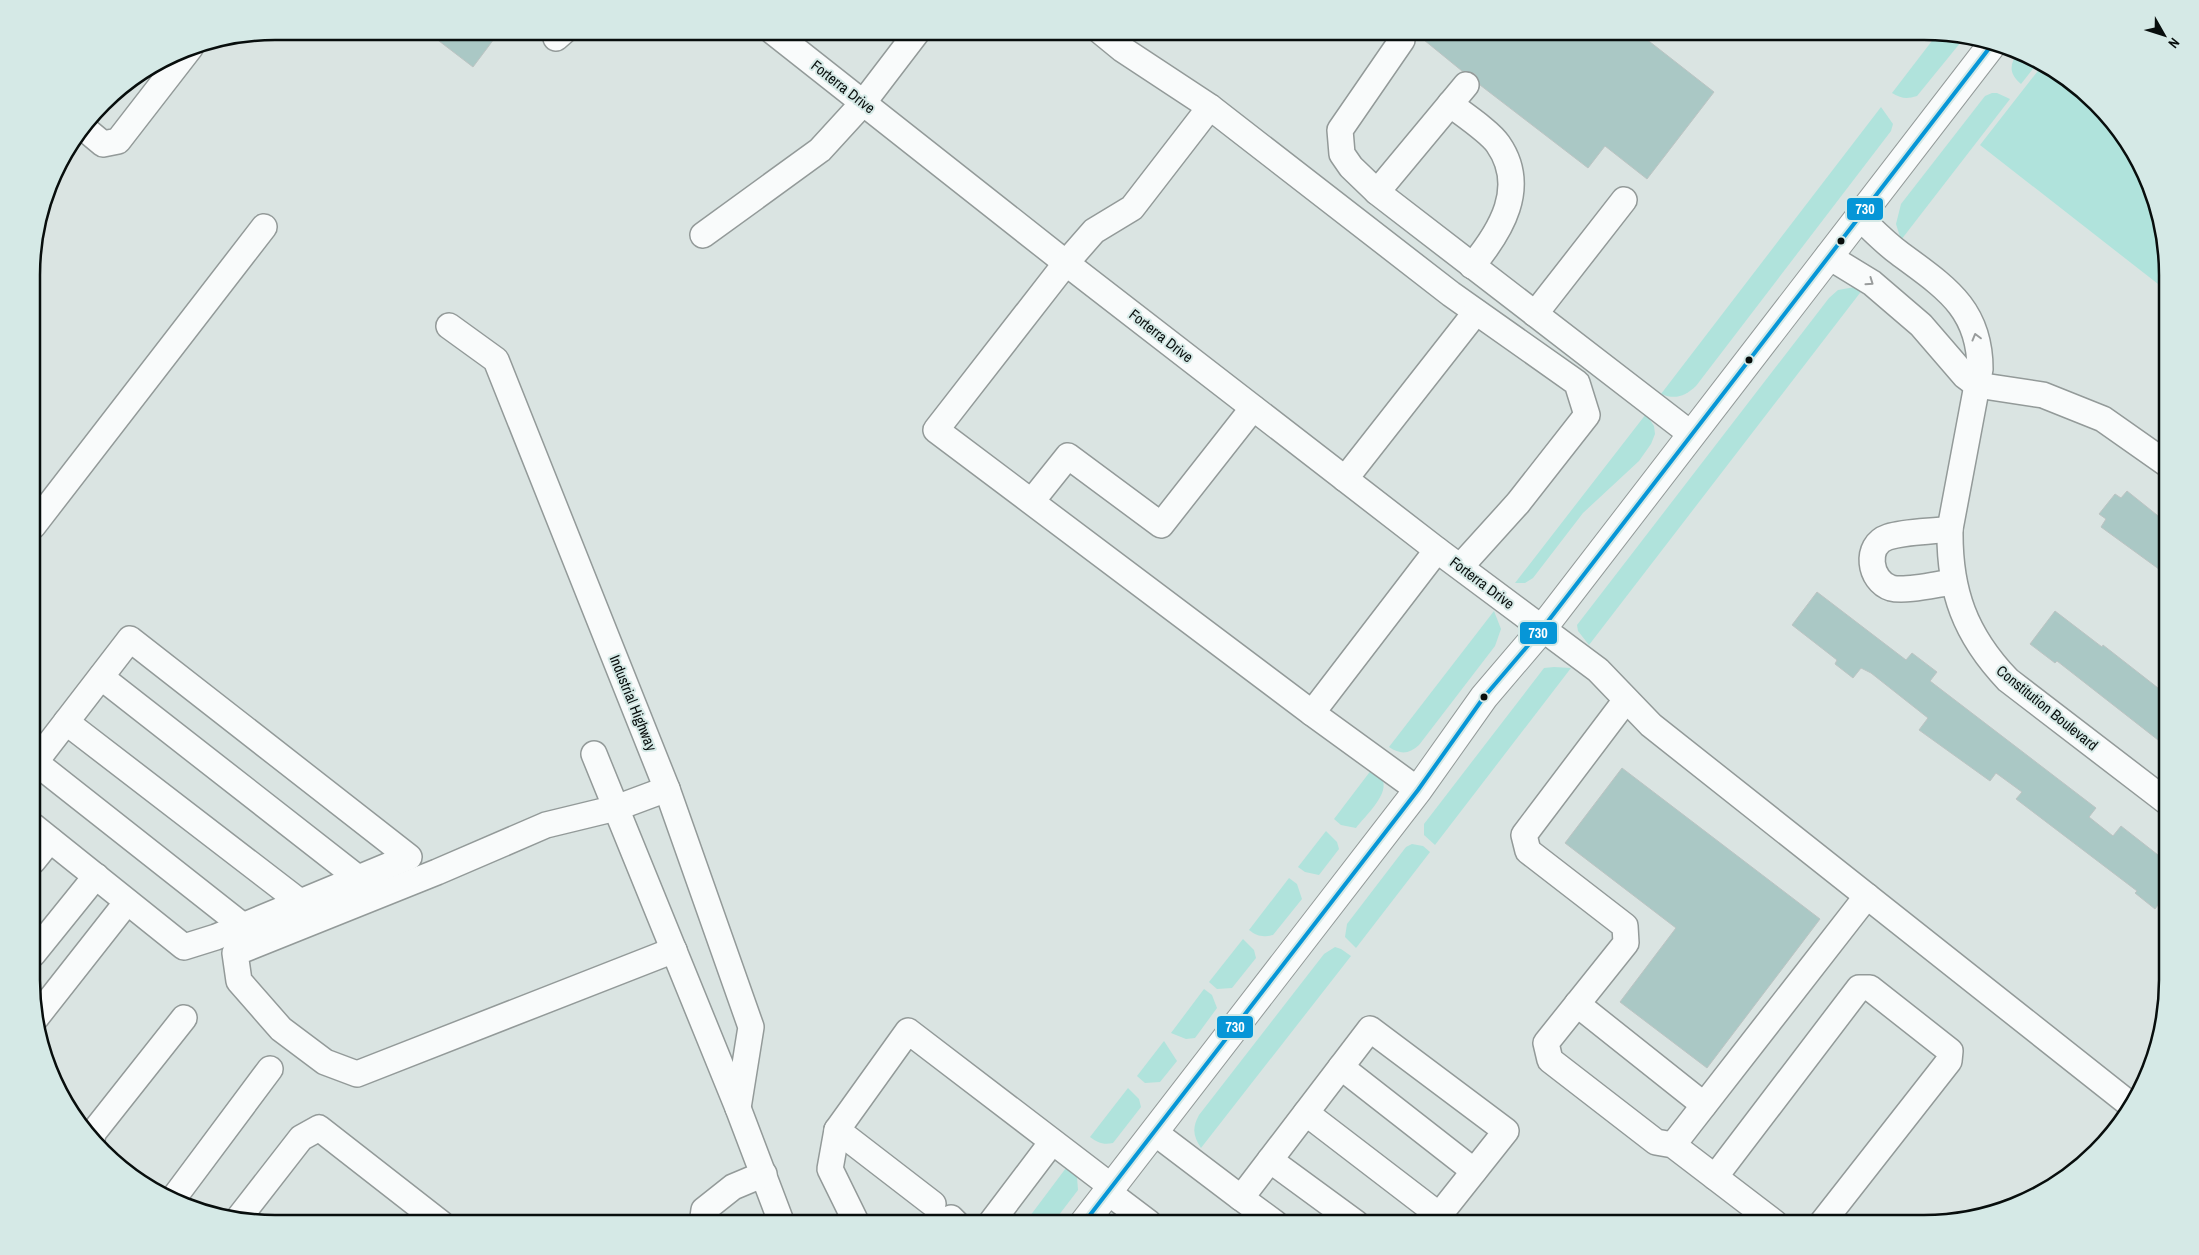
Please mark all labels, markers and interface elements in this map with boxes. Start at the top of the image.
north arrow [2139,10,2189,60]
text: N [2164,34,2184,52]
street label: Forterra Drive [807,55,880,118]
line badge: 730 [1846,197,1884,221]
text: 730 [1855,200,1875,218]
unlabelled marker [1836,236,1846,246]
one-way arrow [1864,276,1874,285]
street label: Forterra Drive [1125,304,1198,367]
one-way arrow [1972,334,1982,342]
unlabelled marker [1744,355,1754,365]
street label: Forterra Drive [1446,551,1519,614]
line badge: 730 [1519,621,1558,645]
text: 730 [1528,624,1548,642]
street label: Industrial Highway [605,652,663,755]
street label: Constitution Boulevard [1992,660,2103,755]
unlabelled marker [1479,692,1489,702]
line badge: 730 [1216,1015,1254,1039]
text: 730 [1225,1018,1245,1036]

